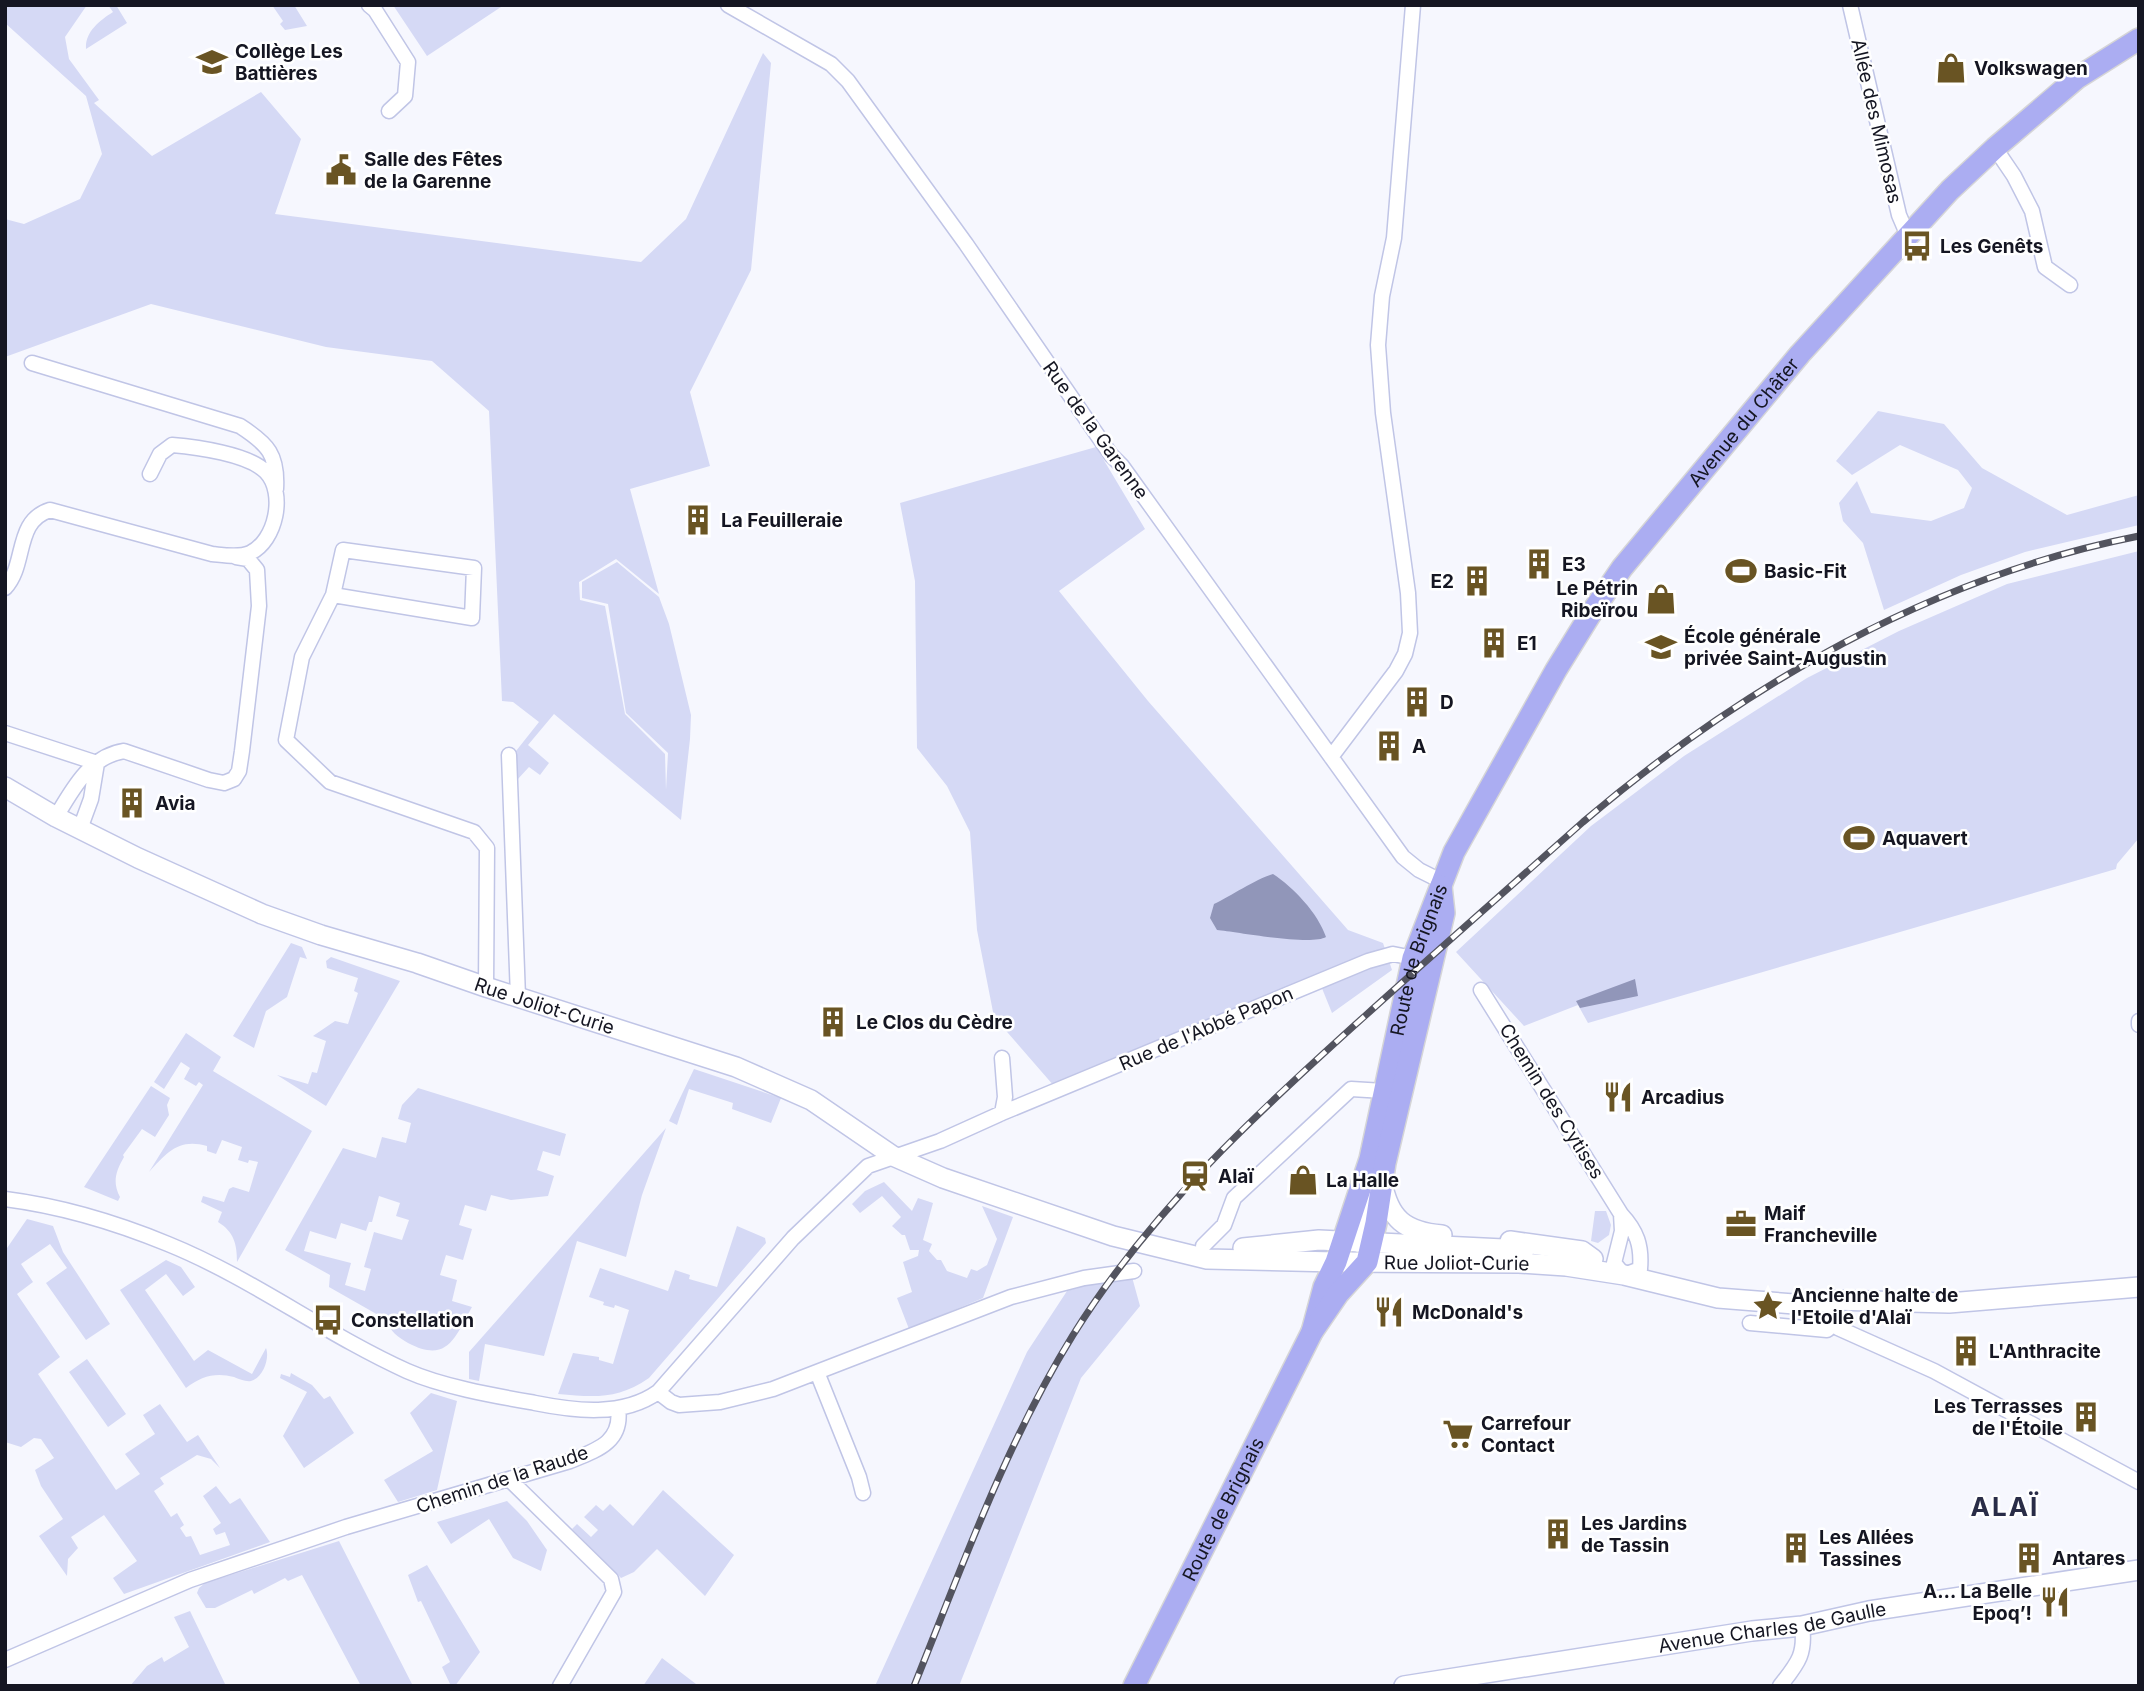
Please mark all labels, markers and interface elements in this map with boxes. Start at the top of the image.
street label: Allée des Mimosas [1846,36,1907,206]
place label: Collège Les Battières [235,40,343,85]
school or university icon: Collège Les Battières [195,45,229,79]
shop icon: Volkswagen [1934,51,1968,85]
place label: Volkswagen [1974,57,2088,80]
place label: Salle des Fêtes de la Garenne [364,148,503,193]
public building icon: Salle des Fêtes de la Garenne [324,153,358,187]
bus stop icon: Les Genêts [1900,229,1934,263]
place label: Les Genêts [1940,235,2043,258]
street label: Avenue du Châter [1684,353,1804,491]
street label: Rue de la Garenne [1038,357,1153,504]
building icon: La Feuilleraie [681,503,715,537]
place label: La Feuilleraie [721,509,843,532]
building icon: E3 [1522,547,1556,581]
place label: E3 [1562,553,1586,576]
sports icon: Basic-Fit [1724,554,1758,588]
place label: Basic-Fit [1764,560,1847,583]
building icon: E2 [1460,564,1494,598]
place label: E2 [1430,570,1454,593]
place label: Le Pétrin Ribeïrou [1556,577,1638,622]
shop icon: Le Pétrin Ribeïrou [1644,582,1678,616]
place label: École générale privée Saint-Augustin [1684,625,1887,670]
building icon: E1 [1477,626,1511,660]
school or university icon: École générale privée Saint-Augustin [1644,630,1678,664]
place label: E1 [1517,632,1537,655]
building icon: D [1400,685,1434,719]
place label: D [1440,691,1454,714]
building icon: A [1372,729,1406,763]
place label: A [1412,735,1426,758]
building icon: Avia [115,786,149,820]
place label: Avia [155,792,195,815]
sports icon: Aquavert [1842,821,1876,855]
place label: Aquavert [1882,827,1968,850]
street label: Route de Brignais [1386,881,1453,1038]
street label: Rue Joliot-Curie [471,973,617,1039]
street label: Rue de l'Abbé Papon [1116,981,1297,1076]
building icon: Le Clos du Cèdre [816,1005,850,1039]
place label: Le Clos du Cèdre [856,1011,1013,1034]
street label: Chemin des Cytises [1494,1019,1609,1183]
restaurant icon: Arcadius [1601,1080,1635,1114]
place label: Arcadius [1641,1086,1724,1109]
station icon: Alaï [1178,1159,1212,1193]
shop icon: La Halle [1286,1163,1320,1197]
place label: Alaï [1218,1165,1255,1188]
place label: La Halle [1326,1169,1399,1192]
place label: Maif Francheville [1764,1202,1877,1247]
office icon: Maif Francheville [1724,1207,1758,1241]
street label: Rue Joliot-Curie [1384,1251,1530,1276]
place label: Ancienne halte de l'Etoile d'Alaï [1791,1284,1958,1329]
place icon: Ancienne halte de l'Etoile d'Alaï [1751,1289,1785,1323]
restaurant icon: McDonald's [1372,1295,1406,1329]
place label: McDonald's [1412,1301,1523,1324]
bus stop icon: Constellation [311,1303,345,1337]
place label: Constellation [351,1309,474,1332]
building icon: L'Anthracite [1949,1334,1983,1368]
place label: L'Anthracite [1989,1340,2101,1363]
place label: Les Terrasses de l'Étoile [1934,1395,2063,1440]
building icon: Les Terrasses de l'Étoile [2069,1400,2103,1434]
place label: Carrefour Contact [1481,1412,1571,1457]
supermarket icon: Carrefour Contact [1441,1417,1475,1451]
street label: Route de Brignais [1178,1434,1269,1585]
street label: Chemin de la Raude [413,1441,591,1518]
district label: ALAÏ [1971,1491,2039,1522]
place label: Les Jardins de Tassin [1581,1512,1687,1557]
building icon: Les Jardins de Tassin [1541,1517,1575,1551]
place label: Les Allées Tassines [1819,1526,1914,1571]
building icon: Les Allées Tassines [1779,1531,1813,1565]
building icon: Antares [2012,1541,2046,1575]
place label: Antares [2052,1547,2125,1570]
place label: A… La Belle Epoq’! [1923,1580,2032,1625]
restaurant icon: A… La Belle Epoq’! [2038,1585,2072,1619]
street label: Avenue Charles de Gaulle [1657,1598,1888,1658]

